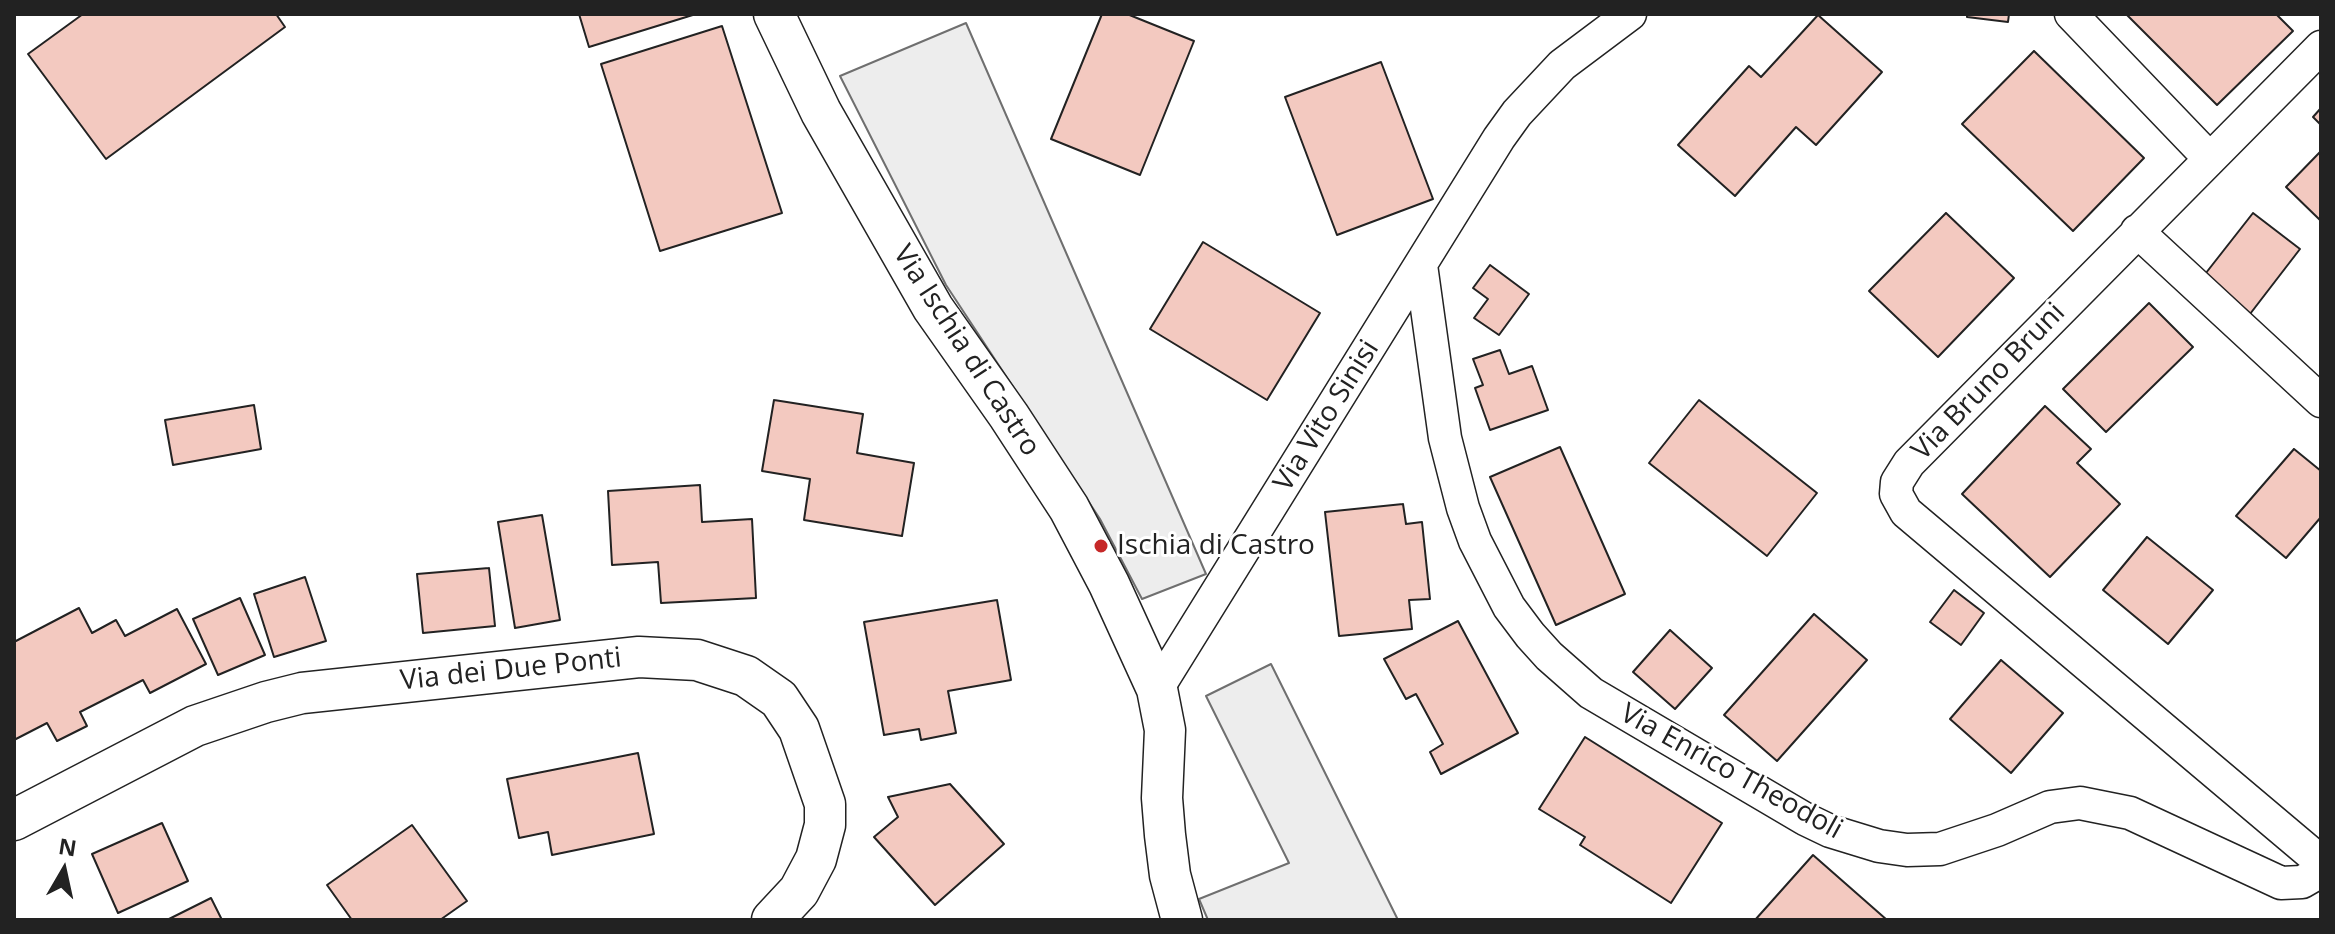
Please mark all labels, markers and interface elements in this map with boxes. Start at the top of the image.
street label: Via Ischia di Castro [885,239,1047,463]
street label: Via Bruno Bruni [1906,296,2072,468]
street label: Via Vito Sinisi [1267,334,1387,498]
place label: Ischia di Castro [1117,529,1315,563]
marker: Ischia di Castro [1092,537,1110,555]
street label: Via dei Due Ponti [399,642,623,698]
street label: Via Enrico Theodoli [1614,697,1848,847]
north arrow [24,830,104,910]
text: N [57,830,79,863]

